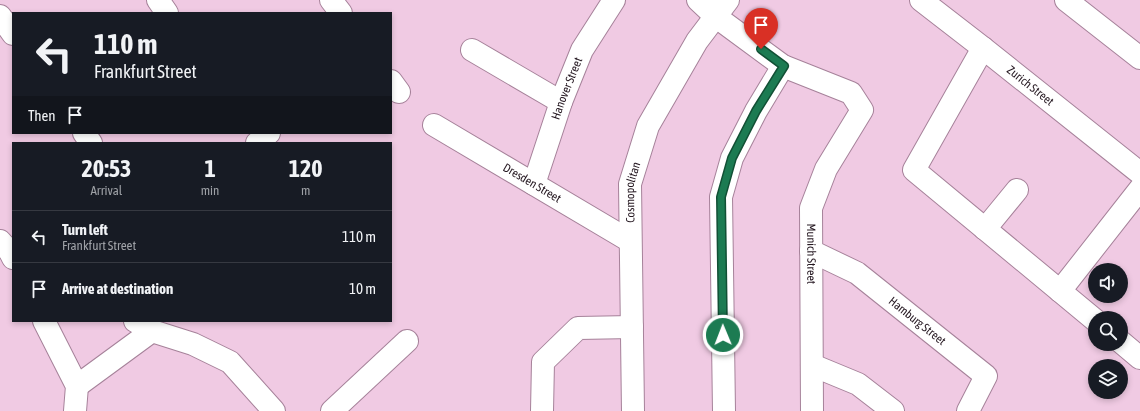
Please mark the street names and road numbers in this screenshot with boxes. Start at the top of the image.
street label: Hanover Street [549,55,586,122]
street label: Zurich Street [1004,63,1057,109]
street label: Dresden Street [501,160,564,206]
street label: Cosmopolitan [623,160,643,223]
street label: Munich Street [804,224,818,285]
street label: Hamburg Street [886,294,949,348]

